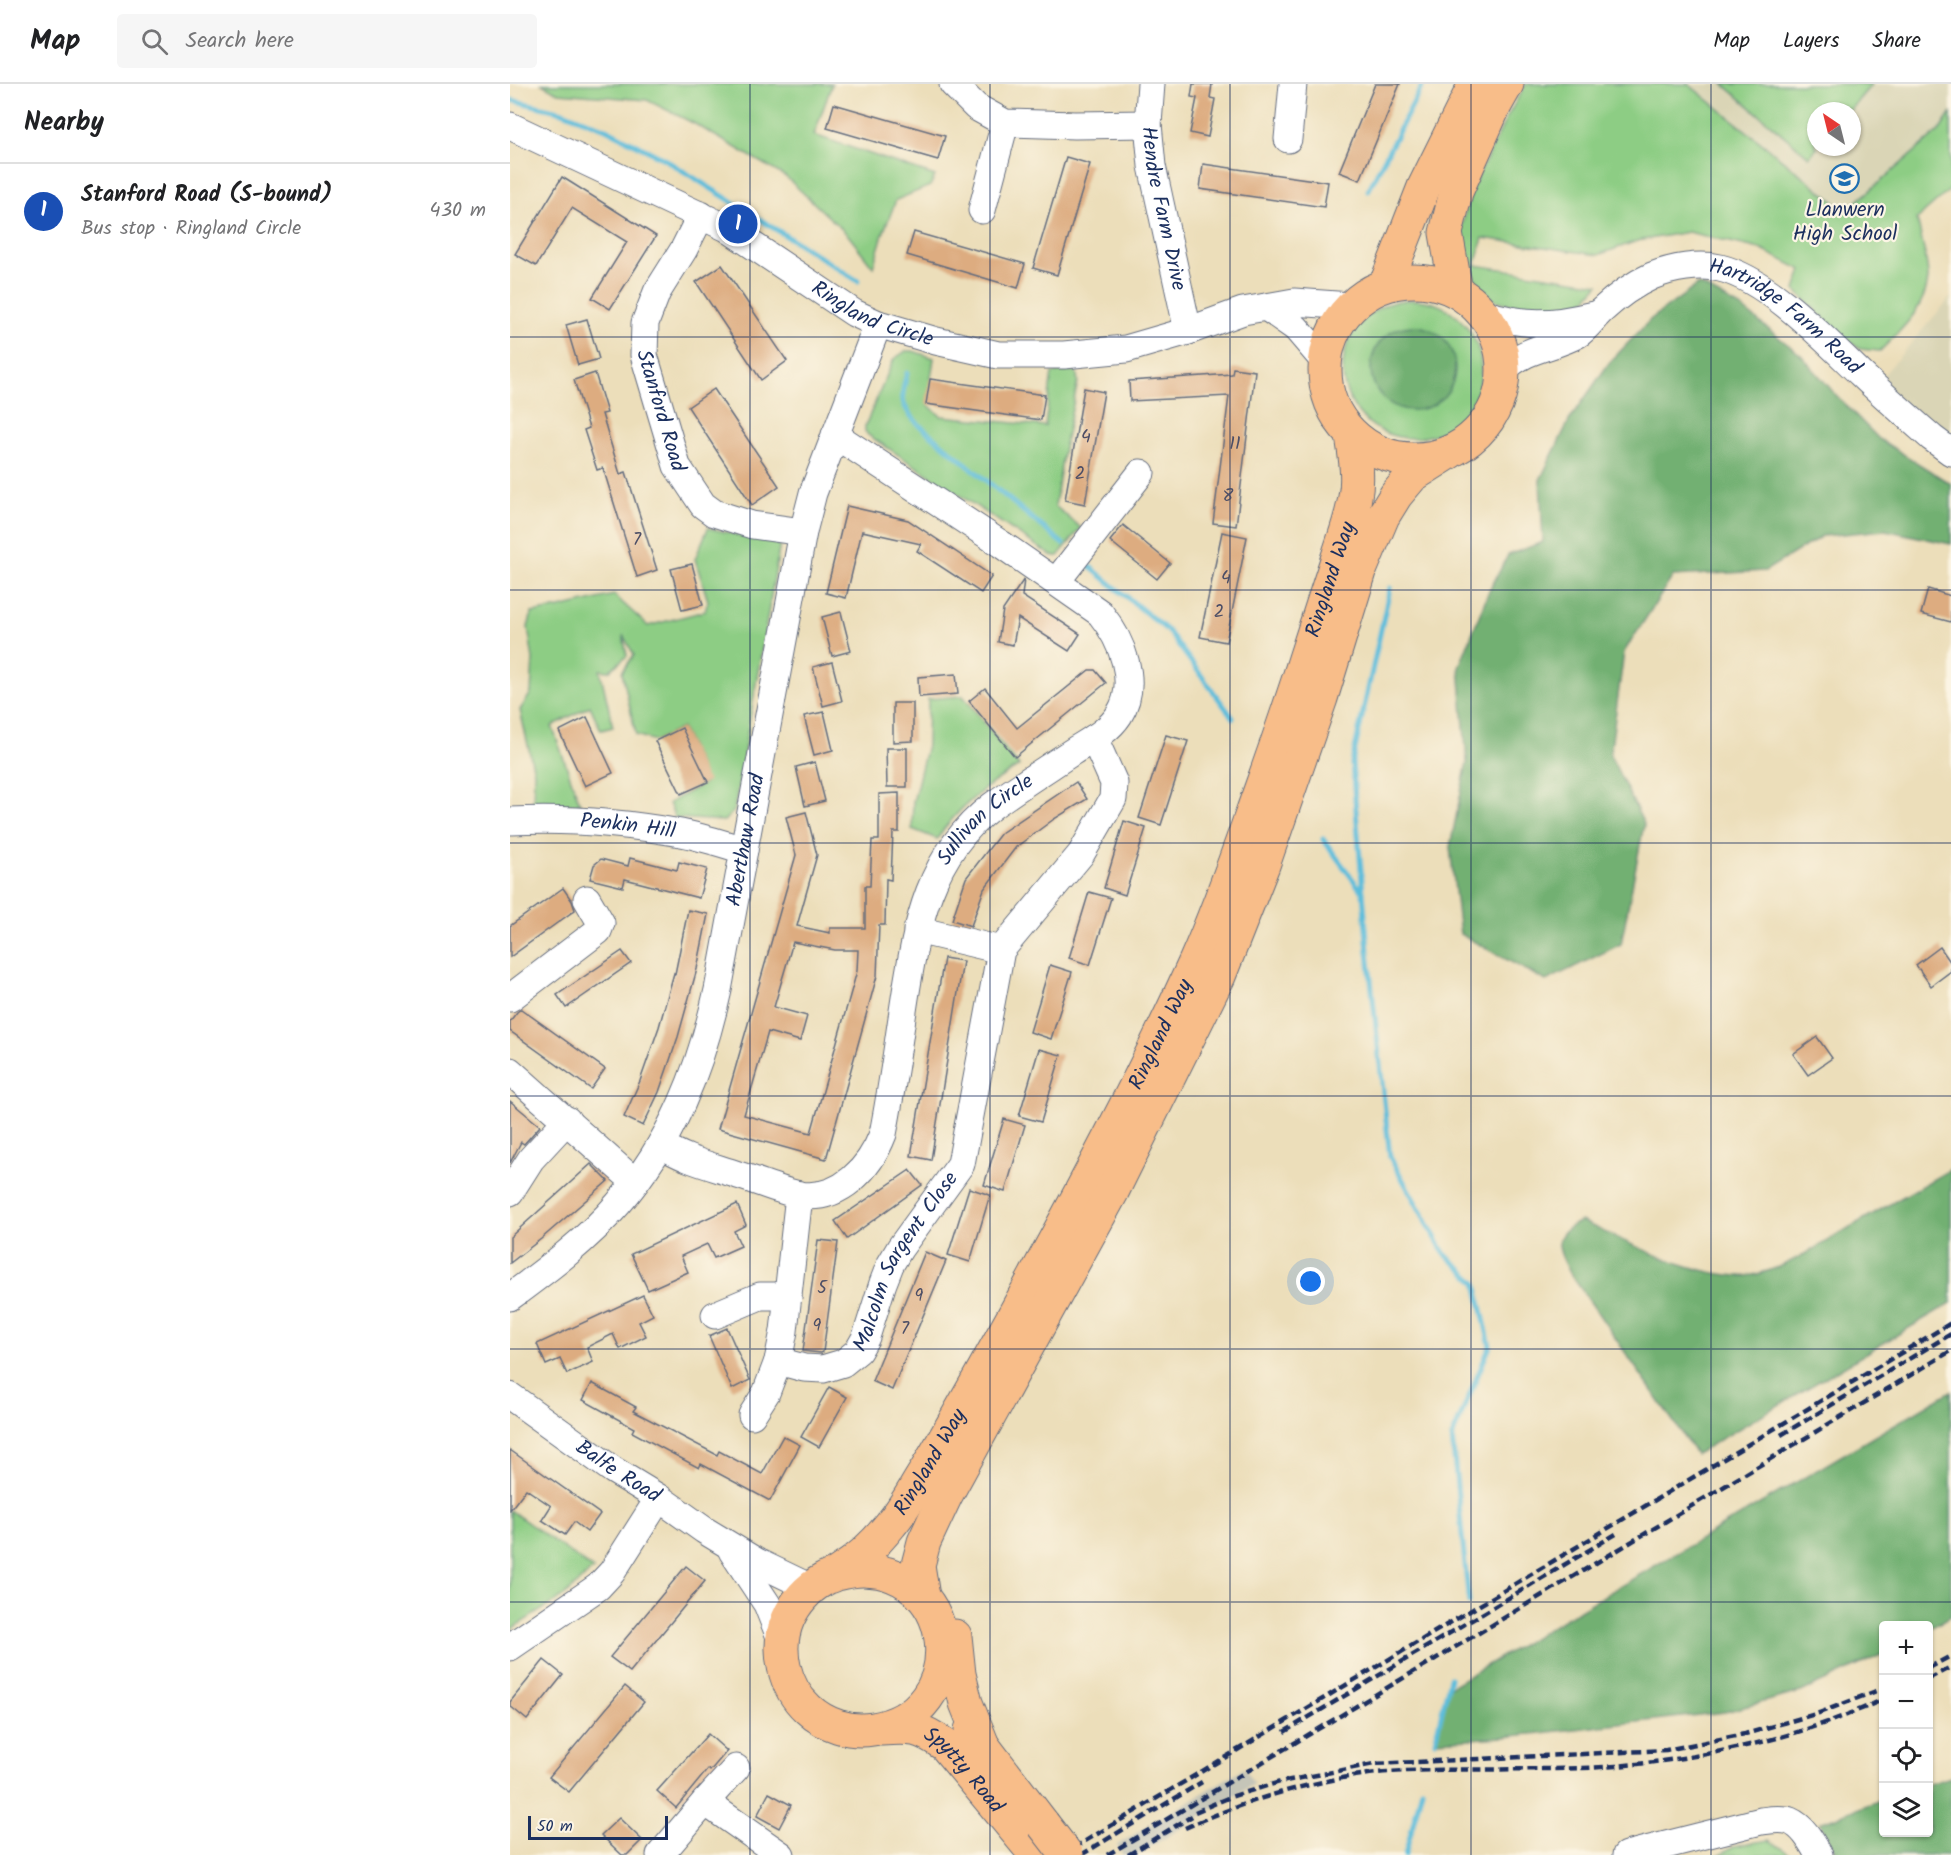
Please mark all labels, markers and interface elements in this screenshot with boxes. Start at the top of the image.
search box [117,14,537,68]
text: Map [30,19,81,64]
text: Search here [186,24,294,59]
icon: search [138,25,171,58]
text: Map [1713,25,1750,58]
text: Layers [1783,25,1839,58]
text: Share [1872,25,1921,58]
text: Nearby [24,102,104,144]
north arrow [1807,102,1861,156]
street label: Hendre Farm Drive [1132,125,1195,294]
school or university icon: Llanwern High School [1829,163,1861,195]
text: Stanford Road (S-bound) [81,178,332,213]
place label: Llanwern High School [1793,194,1897,251]
text: 1 [40,195,47,227]
text: 430 m [430,195,486,227]
pin: 1 [718,202,758,246]
text: Bus stop · Ringland Circle [81,213,301,245]
street label: Hartridge Farm Road [1707,250,1870,383]
street label: Ringland Circle [804,272,938,356]
street label: Stanford Road [627,346,694,476]
house number: 4 [1081,423,1091,452]
house number: 11 [1229,430,1241,459]
house number: 2 [1075,460,1085,489]
house number: 8 [1223,482,1234,511]
street label: Ringland Way [1297,518,1365,642]
house number: 7 [633,526,642,555]
house number: 4 [1221,564,1231,593]
house number: 2 [1214,598,1224,627]
street label: Sullivan Circle [928,765,1041,872]
street label: Aberthaw Road [717,771,774,909]
street label: Penkin Hill [579,805,678,848]
street label: Ringland Way [1120,973,1202,1096]
street label: Malcolm Sargent Close [844,1164,967,1358]
your location [1296,1267,1325,1296]
house number: 5 [817,1274,828,1303]
house number: 9 [915,1282,924,1311]
house number: 9 [813,1312,822,1341]
house number: 7 [901,1315,910,1344]
street label: Ringland Way [886,1402,975,1523]
street label: Balfe Road [568,1432,668,1512]
map controls [1879,1621,1933,1837]
button: + [1879,1621,1933,1675]
button: − [1879,1675,1933,1729]
street label: Spytty Road [917,1718,1012,1821]
button: locate [1879,1729,1933,1783]
button: layers [1879,1783,1933,1837]
scale bar [528,1813,668,1840]
text: 50 m [537,1814,573,1839]

